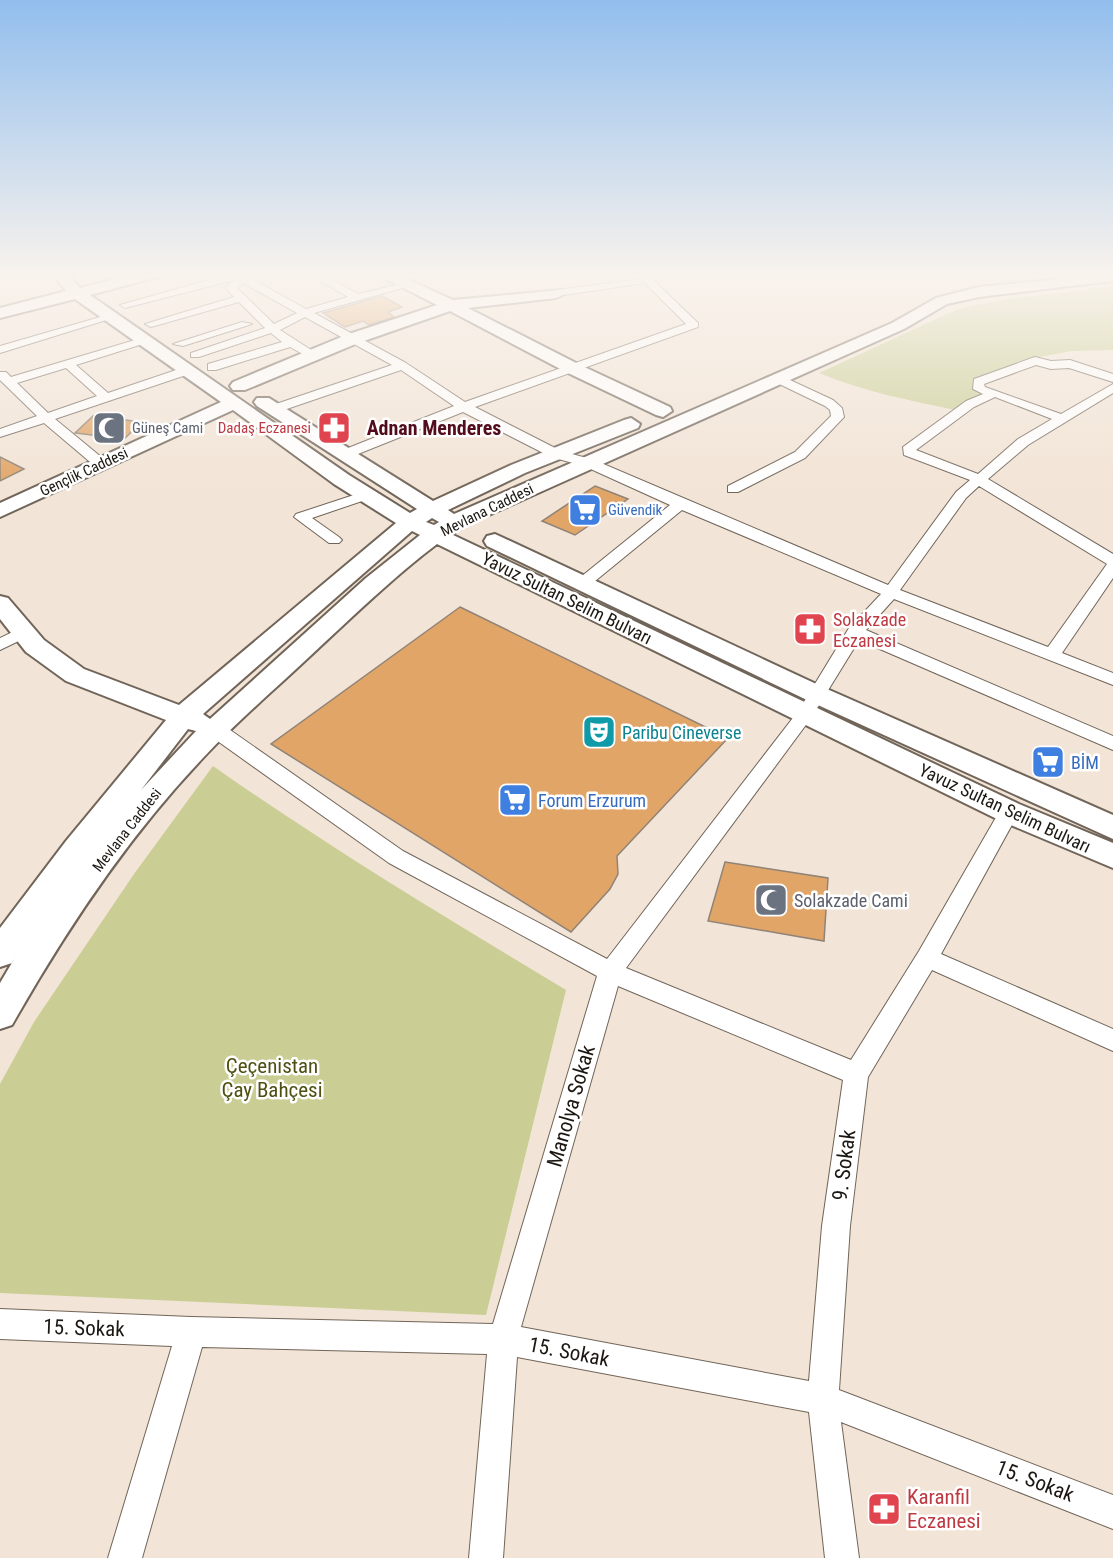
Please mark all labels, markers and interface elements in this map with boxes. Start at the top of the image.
mosque icon: Güneş Cami [91,410,127,446]
pharmacy icon: Dadaş Eczanesi [316,410,352,446]
district label: Adnan Menderes [367,416,501,440]
place label: Güneş Cami [132,419,203,437]
place label: Dadaş Eczanesi [218,419,311,437]
street label: Gençlik Caddesi [37,444,131,500]
street label: Mevlana Caddesi [438,480,536,540]
supermarket icon: Güvendik [567,492,603,528]
place label: Güvendik [608,501,663,519]
street label: Yavuz Sultan Selim Bulvarı [478,548,656,648]
place label: Solakzade Eczanesi [833,609,906,651]
pharmacy icon: Solakzade Eczanesi [792,611,828,647]
theatre icon: Paribu Cineverse [581,714,617,750]
place label: Paribu Cineverse [622,722,741,743]
supermarket icon: BİM [1030,744,1066,780]
place label: BİM [1071,752,1099,773]
street label: Yavuz Sultan Selim Bulvarı [916,759,1094,857]
supermarket icon: Forum Erzurum [497,782,533,818]
street label: Mevlana Caddesi [89,785,165,875]
place label: Forum Erzurum [538,790,646,811]
mosque icon: Solakzade Cami [753,882,789,918]
place label: Solakzade Cami [794,890,908,911]
street label: Manolya Sokak [542,1042,600,1170]
park label: Çeçenistan Çay Bahçesi [222,1054,322,1102]
street label: 9. Sokak [828,1128,860,1202]
street label: 15. Sokak [43,1315,126,1341]
street label: 15. Sokak [527,1332,612,1372]
street label: 15. Sokak [993,1455,1078,1507]
place label: Karanfil Eczanesi [907,1485,981,1533]
pharmacy icon: Karanfil Eczanesi [866,1491,902,1527]

